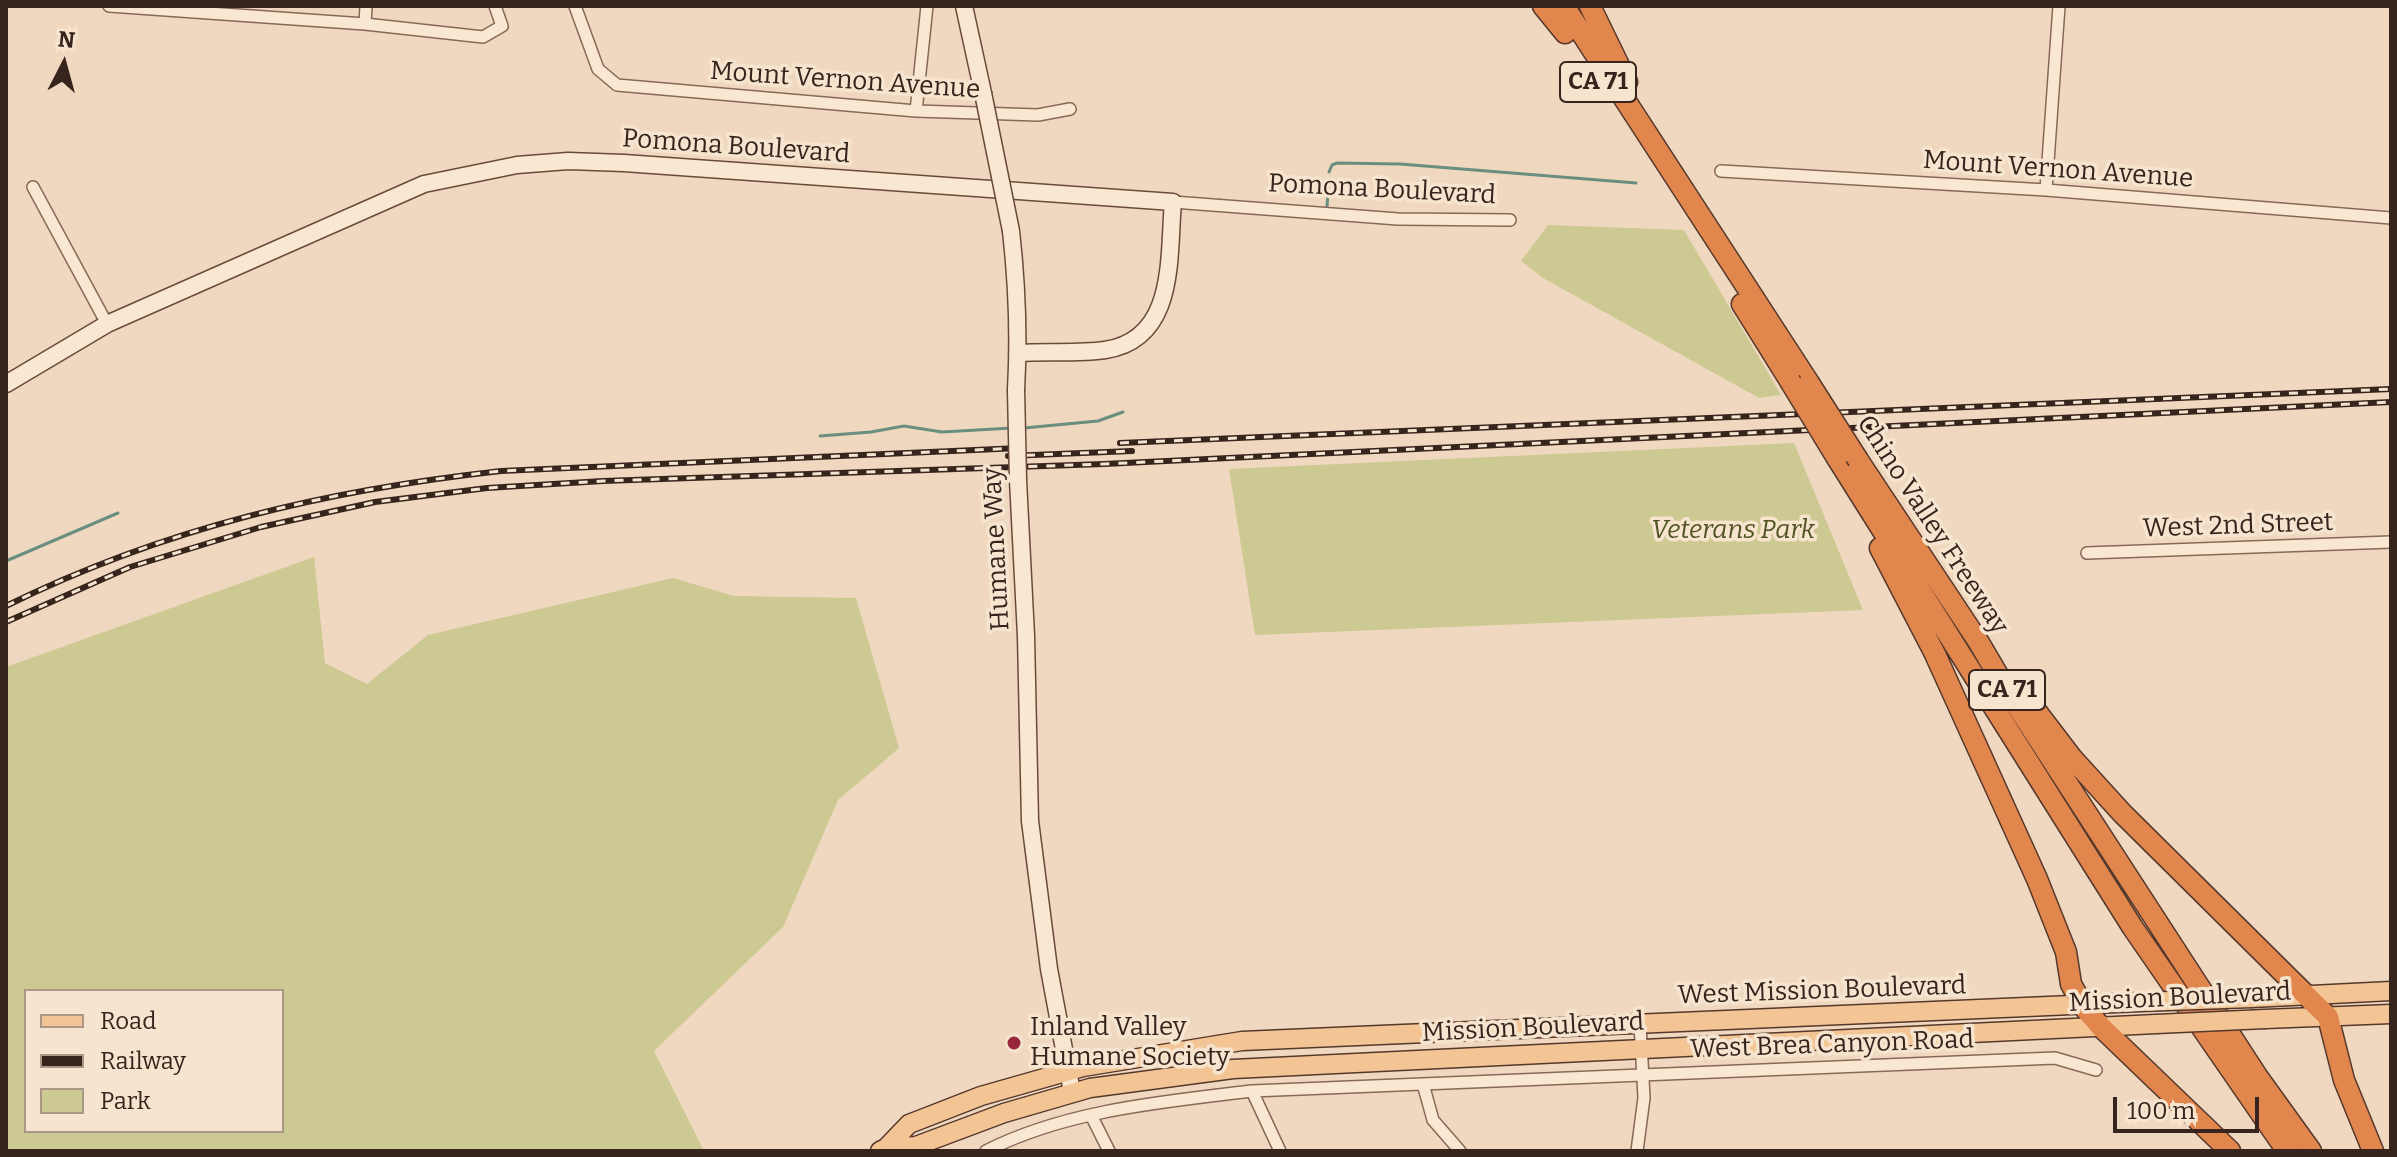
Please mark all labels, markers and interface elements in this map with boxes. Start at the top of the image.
north arrow [24,24,104,104]
text: N [57,25,76,54]
street label: Mount Vernon Avenue [709,56,981,106]
road number: CA 71 [1560,62,1636,102]
street label: Pomona Boulevard [621,123,851,171]
street label: Mount Vernon Avenue [1922,145,2194,195]
street label: Pomona Boulevard [1267,168,1497,212]
street label: Chino Valley Freeway [1850,410,2014,640]
street label: Humane Way [977,467,1017,631]
street label: West 2nd Street [2142,507,2334,545]
park label: Veterans Park [1651,515,1815,547]
road number: CA 71 [1969,670,2045,710]
street label: West Mission Boulevard [1677,970,1967,1012]
street label: Mission Boulevard [2068,977,2292,1019]
legend [24,989,284,1133]
text: Road [100,1007,156,1035]
street label: Mission Boulevard [1421,1007,1645,1049]
place label: Inland Valley Humane Society [1030,1012,1230,1074]
street label: West Brea Canyon Road [1690,1024,1974,1066]
marker: Inland Valley Humane Society [1005,1034,1023,1052]
text: Railway [100,1047,186,1075]
scale bar [2117,1081,2263,1131]
text: Park [100,1087,151,1115]
text: 100 m [2127,1097,2195,1125]

